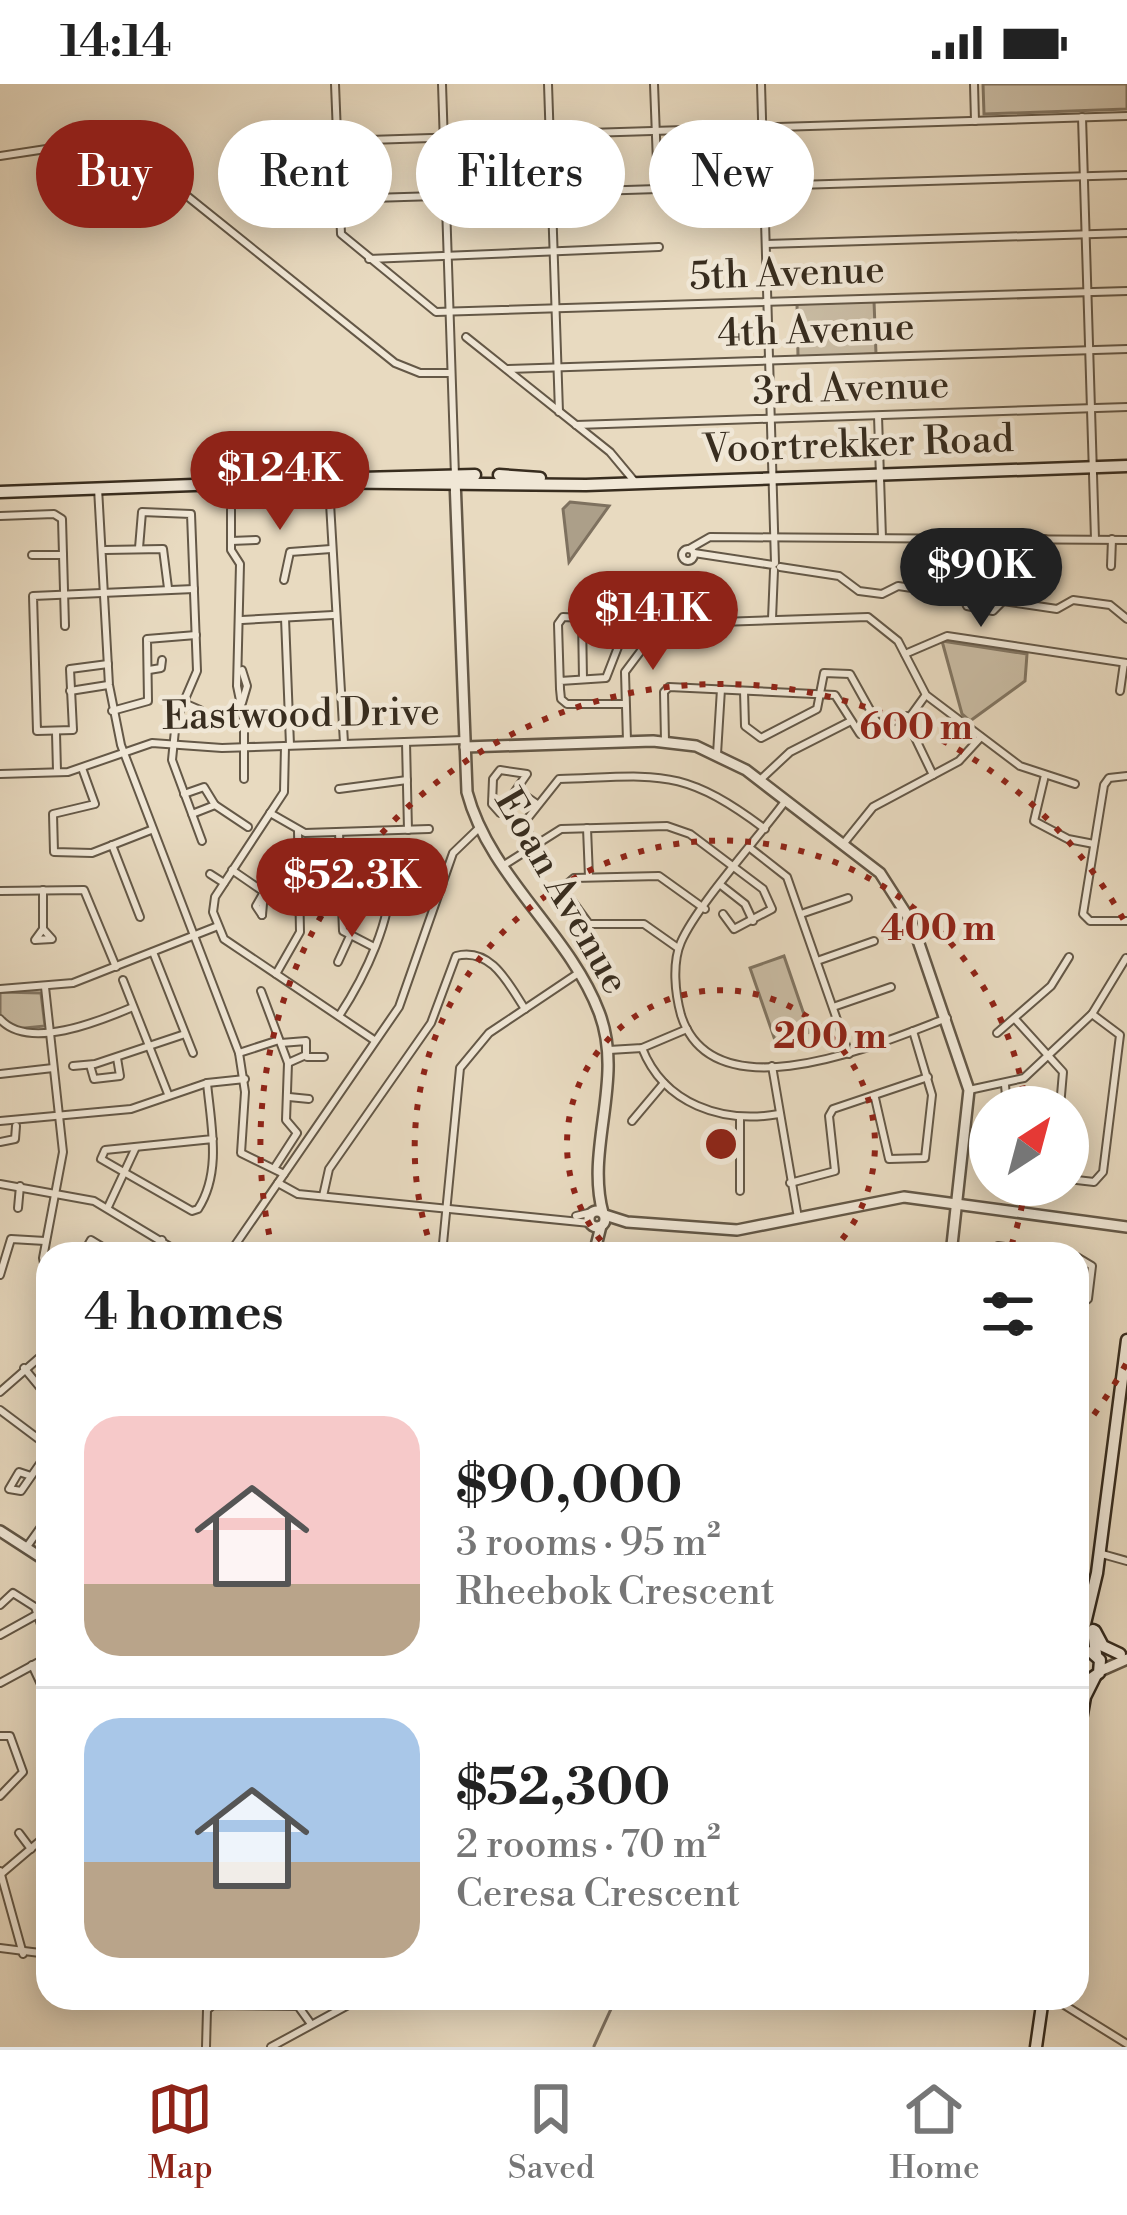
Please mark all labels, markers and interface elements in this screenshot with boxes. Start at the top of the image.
text: 14:14 [60,14,172,71]
chip: Buy [36,120,194,228]
chip: Rent [218,120,392,228]
chip: Filters [416,120,625,228]
chip: New [649,120,814,228]
street label: 5th Avenue [688,246,886,302]
street label: 4th Avenue [717,303,915,359]
street label: 3rd Avenue [752,361,950,417]
street label: Voortrekker Road [700,415,1015,475]
pin: $124K [196,431,364,533]
text: $124K [217,445,343,494]
pin: $90K [910,528,1052,630]
text: $90K [927,542,1035,591]
pin: $141K [569,571,737,673]
text: $141K [595,585,711,634]
street label: Eastwood Drive [162,688,440,742]
text: 600 m [859,706,973,751]
street label: Eoan Avenue [483,781,639,1003]
pin: $52.3K [254,838,450,940]
text: $52.3K [283,852,421,901]
text: 400 m [881,907,996,952]
text: 200 m [773,1015,887,1060]
north arrow [969,1086,1089,1206]
map controls [969,1086,1089,1206]
centre of rings [700,1123,742,1165]
icon: filters [975,1281,1041,1347]
text: 4 homes [84,1282,284,1346]
text: $90,000 [456,1455,682,1519]
icon: home [180,1464,324,1608]
text: 3 rooms · 95 m² [456,1519,721,1568]
text: Rheebok Crescent [456,1568,775,1617]
text: $52,300 [456,1757,670,1821]
icon: home [180,1766,324,1910]
text: 2 rooms · 70 m² [456,1821,721,1870]
text: Ceresa Crescent [456,1870,740,1919]
tab: Map [147,2076,213,2189]
tab: Saved [508,2076,595,2189]
tab: Home [889,2076,980,2189]

